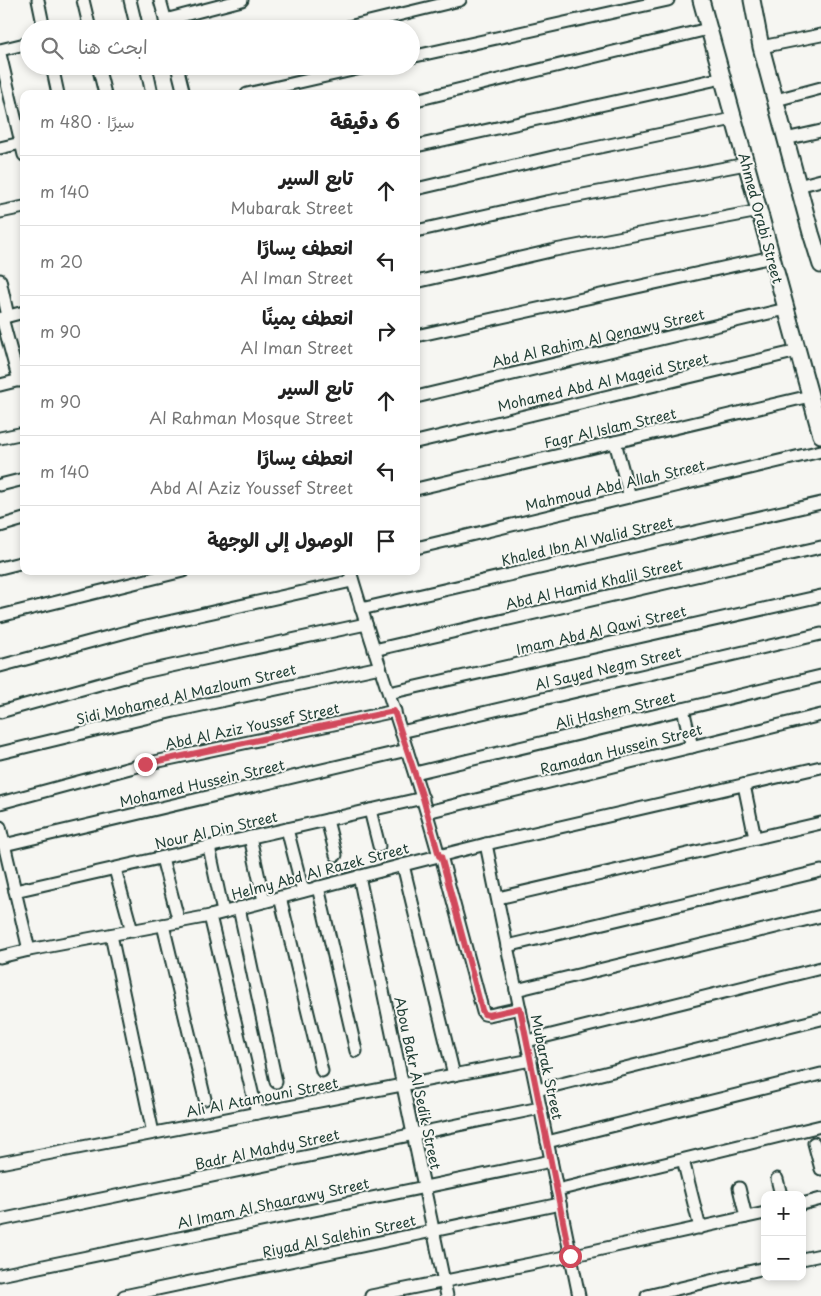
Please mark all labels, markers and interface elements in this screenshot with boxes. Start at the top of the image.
search box [20,20,420,75]
text: ابحث هنا [78,32,148,60]
icon: search [38,34,66,62]
text: 6 دقيقة [330,104,400,136]
text: سيرًا · 480 m [40,109,135,133]
street label: Ahmed Orabi Street [733,150,789,286]
text: تابع السير [279,163,353,191]
icon: ahead [372,177,400,205]
text: 140 m [40,179,89,203]
text: Mubarak Street [231,195,353,219]
text: انعطف يسارًا [257,233,353,261]
icon: left [372,247,400,275]
text: 20 m [40,249,83,273]
text: Al Iman Street [241,265,353,289]
text: انعطف يمينًا [262,303,353,331]
street label: Abd Al Rahim Al Qenawy Street [490,303,707,373]
icon: right [372,317,400,345]
text: 90 m [40,319,81,343]
text: Al Iman Street [241,335,353,359]
street label: Mohamed Abd Al Mageid Street [495,347,711,417]
text: تابع السير [279,373,353,401]
icon: ahead [372,387,400,415]
text: 90 m [40,389,81,413]
street label: Fagr Al Islam Street [542,402,679,453]
text: Al Rahman Mosque Street [149,405,353,429]
text: انعطف يسارًا [257,443,353,471]
street label: Mahmoud Abd Allah Street [523,454,707,516]
icon: left [372,457,400,485]
text: 140 m [40,459,89,483]
text: Abd Al Aziz Youssef Street [150,475,353,499]
street label: Khaled Ibn Al Walid Street [499,511,675,571]
text: الوصول إلى الوجهة [207,525,353,553]
icon: arrive [372,527,400,555]
street label: Abd Al Hamid Khalil Street [503,553,685,615]
street label: Imam Abd Al Qawi Street [514,600,688,660]
street label: Al Sayed Negm Street [533,641,684,695]
street label: Sidi Mohamed Al Mazloum Street [74,658,298,730]
street label: Ali Hashem Street [553,686,678,734]
street label: Abd Al Aziz Youssef Street [163,697,341,755]
street label: Ramadan Hussein Street [538,719,705,779]
route end [134,753,157,776]
street label: Mohamed Hussein Street [117,754,287,812]
street label: Nour Al Din Street [153,806,279,854]
street label: Helmy Abd Al Razek Street [229,837,411,905]
street label: Abou Bakr Al Sedik Street [389,995,447,1172]
street label: Mubarak Street [526,1012,568,1122]
street label: Ali Al Atamouni Street [184,1072,340,1122]
street label: Badr Al Mahdy Street [193,1123,341,1175]
street label: Al Imam Al Shaarawy Street [175,1172,371,1234]
map controls [761,1191,806,1281]
button: + [761,1191,806,1236]
street label: Riyad Al Salehin Street [260,1209,418,1263]
button: − [761,1236,806,1281]
route start [559,1245,582,1268]

